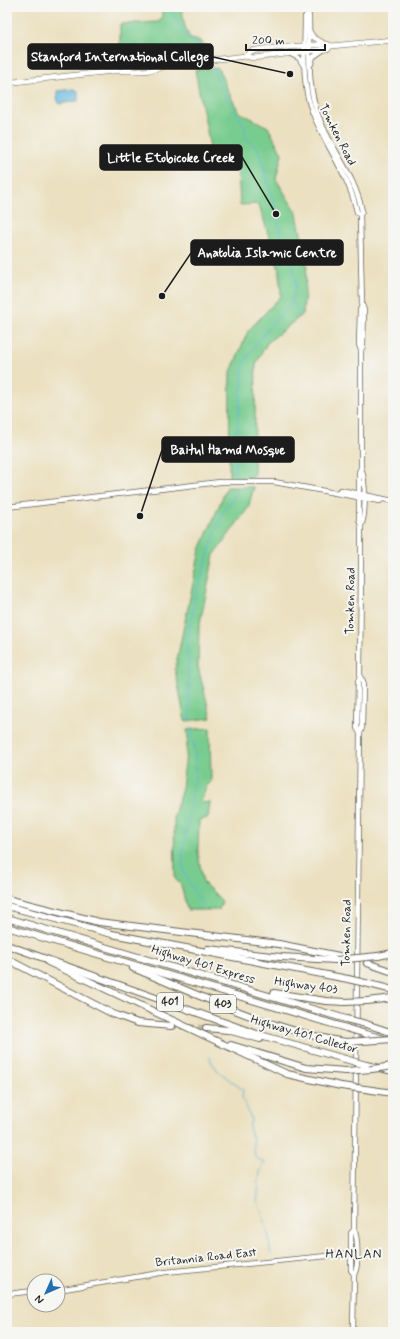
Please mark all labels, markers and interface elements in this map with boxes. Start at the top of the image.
scale bar [246,26,325,52]
text: 200 m [252,33,285,49]
callout: Stanford International College [28,44,213,69]
text: Stanford International College [31,49,209,68]
street label: Tomken Road [315,102,359,168]
callout: Little Etobicoke Creek [100,145,242,170]
text: Little Etobicoke Creek [107,150,235,167]
callout: Anatolia Islamic Centre [191,240,343,265]
text: Anatolia Islamic Centre [197,245,337,262]
callout: Baitul Hamd Mosque [162,437,294,462]
text: Baitul Hamd Mosque [171,442,285,459]
street label: Tomken Road [342,567,360,635]
street label: Tomken Road [338,899,356,967]
street label: Highway 401 Express [149,942,257,989]
street label: Highway 403 [273,974,339,999]
road number: 401 [157,993,183,1011]
road number: 403 [210,995,236,1013]
street label: Highway 401 Collector [248,1012,359,1059]
street label: Britannia Road East [155,1245,258,1271]
district label: HANLAN [326,1246,382,1263]
north arrow [26,1273,66,1313]
text: N [32,1292,47,1307]

